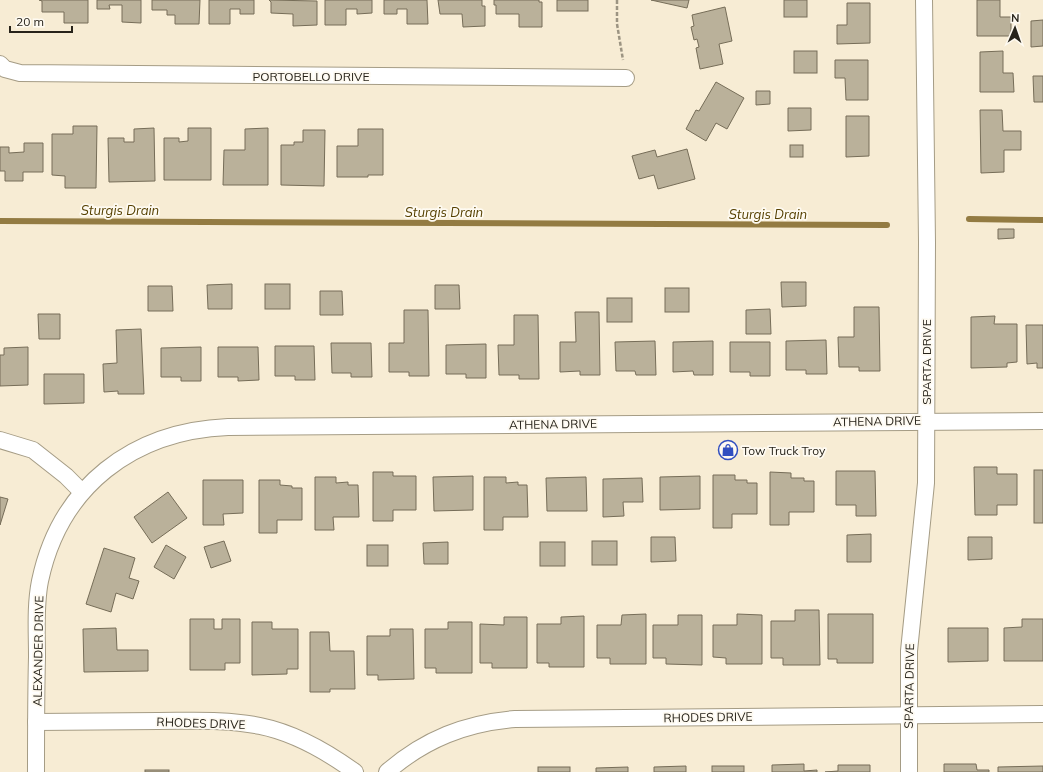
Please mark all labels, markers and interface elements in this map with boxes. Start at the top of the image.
scale bar [10,8,72,34]
north arrow [995,8,1035,48]
text: N [1011,11,1020,25]
text: 20 m [16,14,44,29]
street label: PORTOBELLO DRIVE [252,69,370,84]
water label: Sturgis Drain [81,202,159,218]
water label: Sturgis Drain [405,204,483,220]
water label: Sturgis Drain [729,206,807,222]
street label: SPARTA DRIVE [919,319,934,405]
street label: ATHENA DRIVE [833,413,921,429]
street label: ATHENA DRIVE [509,416,597,432]
shop icon: Tow Truck Troy [717,439,739,461]
place label: Tow Truck Troy [742,443,826,458]
street label: ALEXANDER DRIVE [30,595,46,707]
street label: SPARTA DRIVE [901,643,917,729]
street label: RHODES DRIVE [663,709,753,725]
street label: RHODES DRIVE [156,714,246,732]

